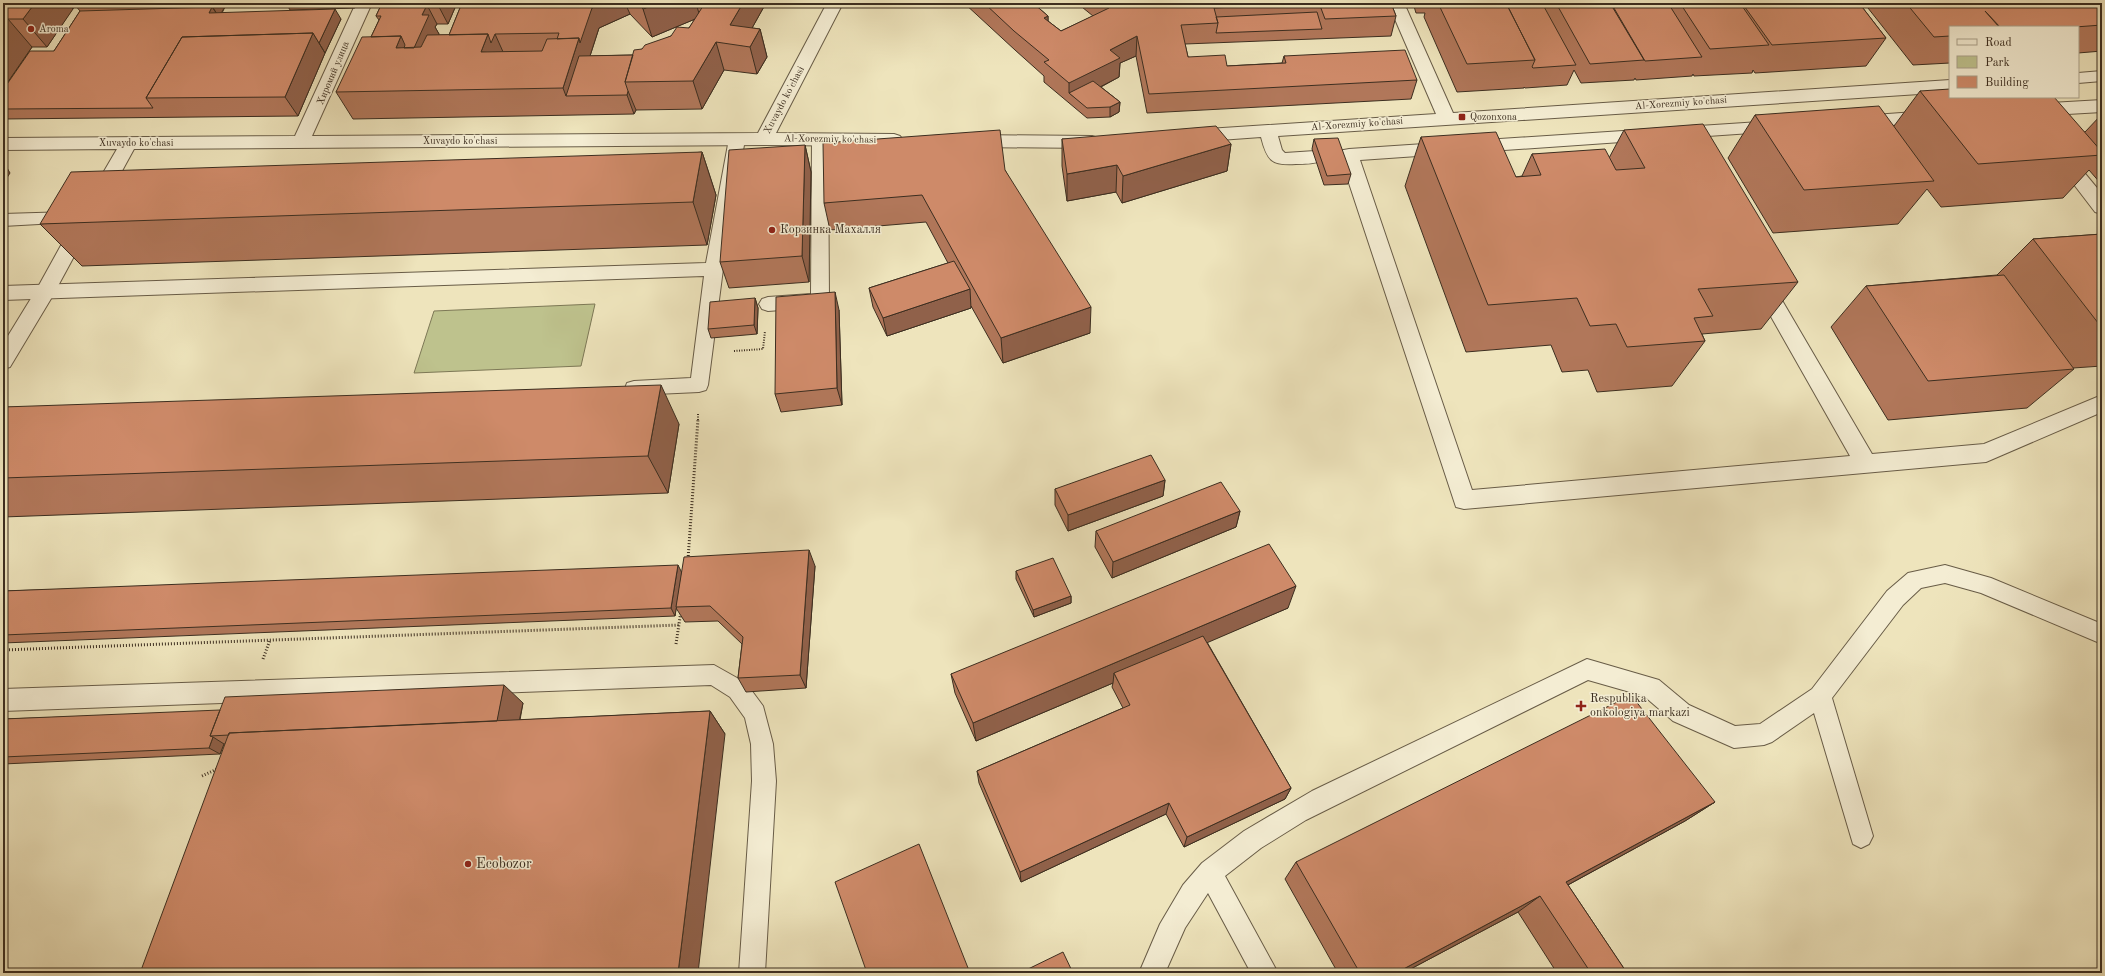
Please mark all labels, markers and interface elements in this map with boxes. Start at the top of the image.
marker: Aroma [26,24,36,34]
place label: Aroma [39,24,69,34]
legend [1949,26,2079,98]
text: Road [1985,37,2012,49]
street label: Хиромий улица [315,40,351,106]
text: Park [1985,57,2010,69]
street label: Xuvaydo ko'chasi [762,64,806,135]
text: Building [1985,77,2029,89]
street label: Al-Xorezmiy ko'chasi [1635,95,1728,111]
marker: Qozonxona [1457,112,1467,122]
place label: Qozonxona [1470,112,1517,122]
street label: Al-Xorezmiy ko'chasi [1311,116,1404,132]
street label: Al-Xorezmiy ko'chasi [784,133,877,145]
street label: Xuvaydo ko'chasi [423,136,498,146]
street label: Xuvaydo ko'chasi [99,138,174,148]
place label: Корзинка Махалля [780,224,881,236]
marker: Корзинка Махалля [767,225,777,235]
place label: Respublika onkologiya markazi [1590,693,1690,719]
marker: Respublika onkologiya markazi [1575,700,1587,712]
place label: Ecobozor [476,857,532,871]
marker: Ecobozor [463,859,473,869]

